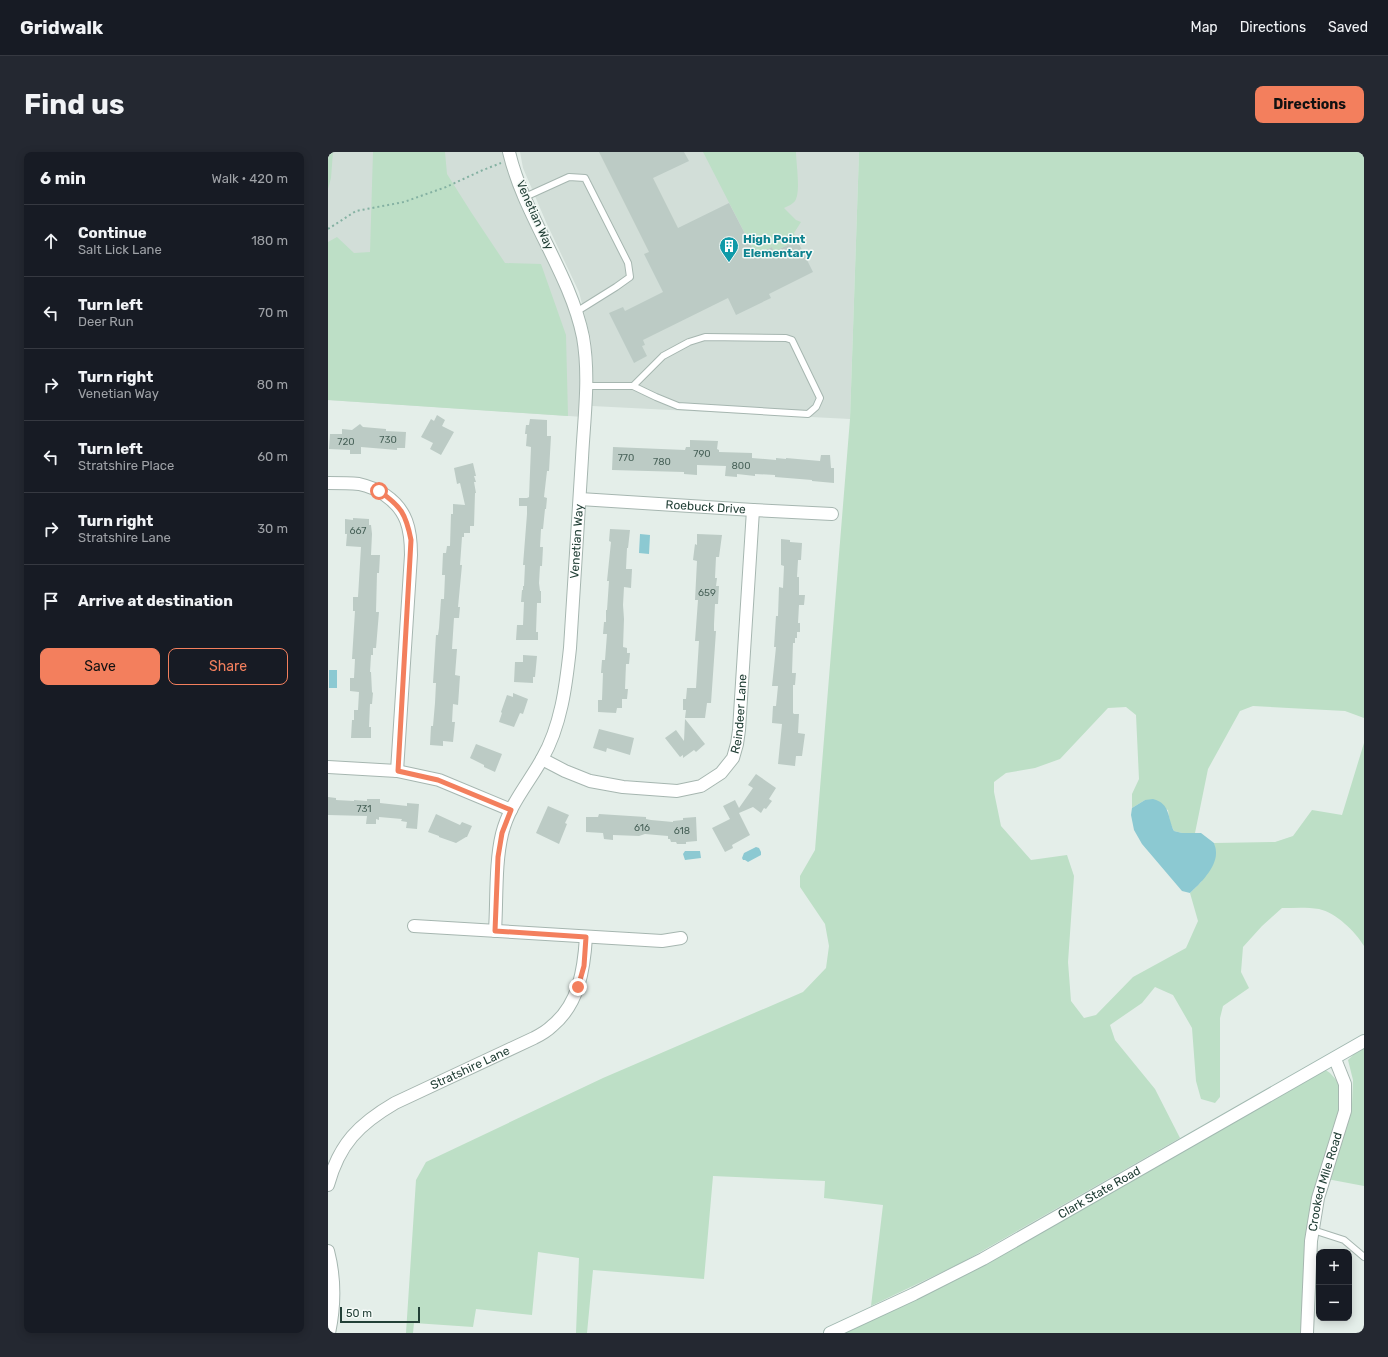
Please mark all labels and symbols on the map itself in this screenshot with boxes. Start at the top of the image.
street label: Venetian Way [513,178,557,252]
place label: High Point Elementary [743,232,812,260]
building icon: High Point Elementary [718,235,740,263]
house number: 730 [379,434,397,446]
house number: 720 [337,436,355,448]
house number: 790 [693,448,711,460]
house number: 770 [618,452,634,464]
house number: 780 [653,456,671,468]
house number: 800 [731,460,751,472]
route start [370,482,388,500]
street label: Roebuck Drive [665,497,747,517]
street label: Venetian Way [567,503,586,579]
house number: 667 [350,525,366,537]
house number: 659 [698,587,716,599]
street label: Reindeer Lane [728,673,750,755]
house number: 731 [356,803,372,815]
house number: 616 [634,822,650,834]
house number: 618 [674,825,690,837]
route end [569,978,587,996]
street label: Stratshire Lane [428,1043,512,1092]
street label: Crooked Mile Road [1306,1130,1345,1233]
street label: Clark State Road [1056,1163,1143,1222]
scale bar [340,1305,420,1324]

